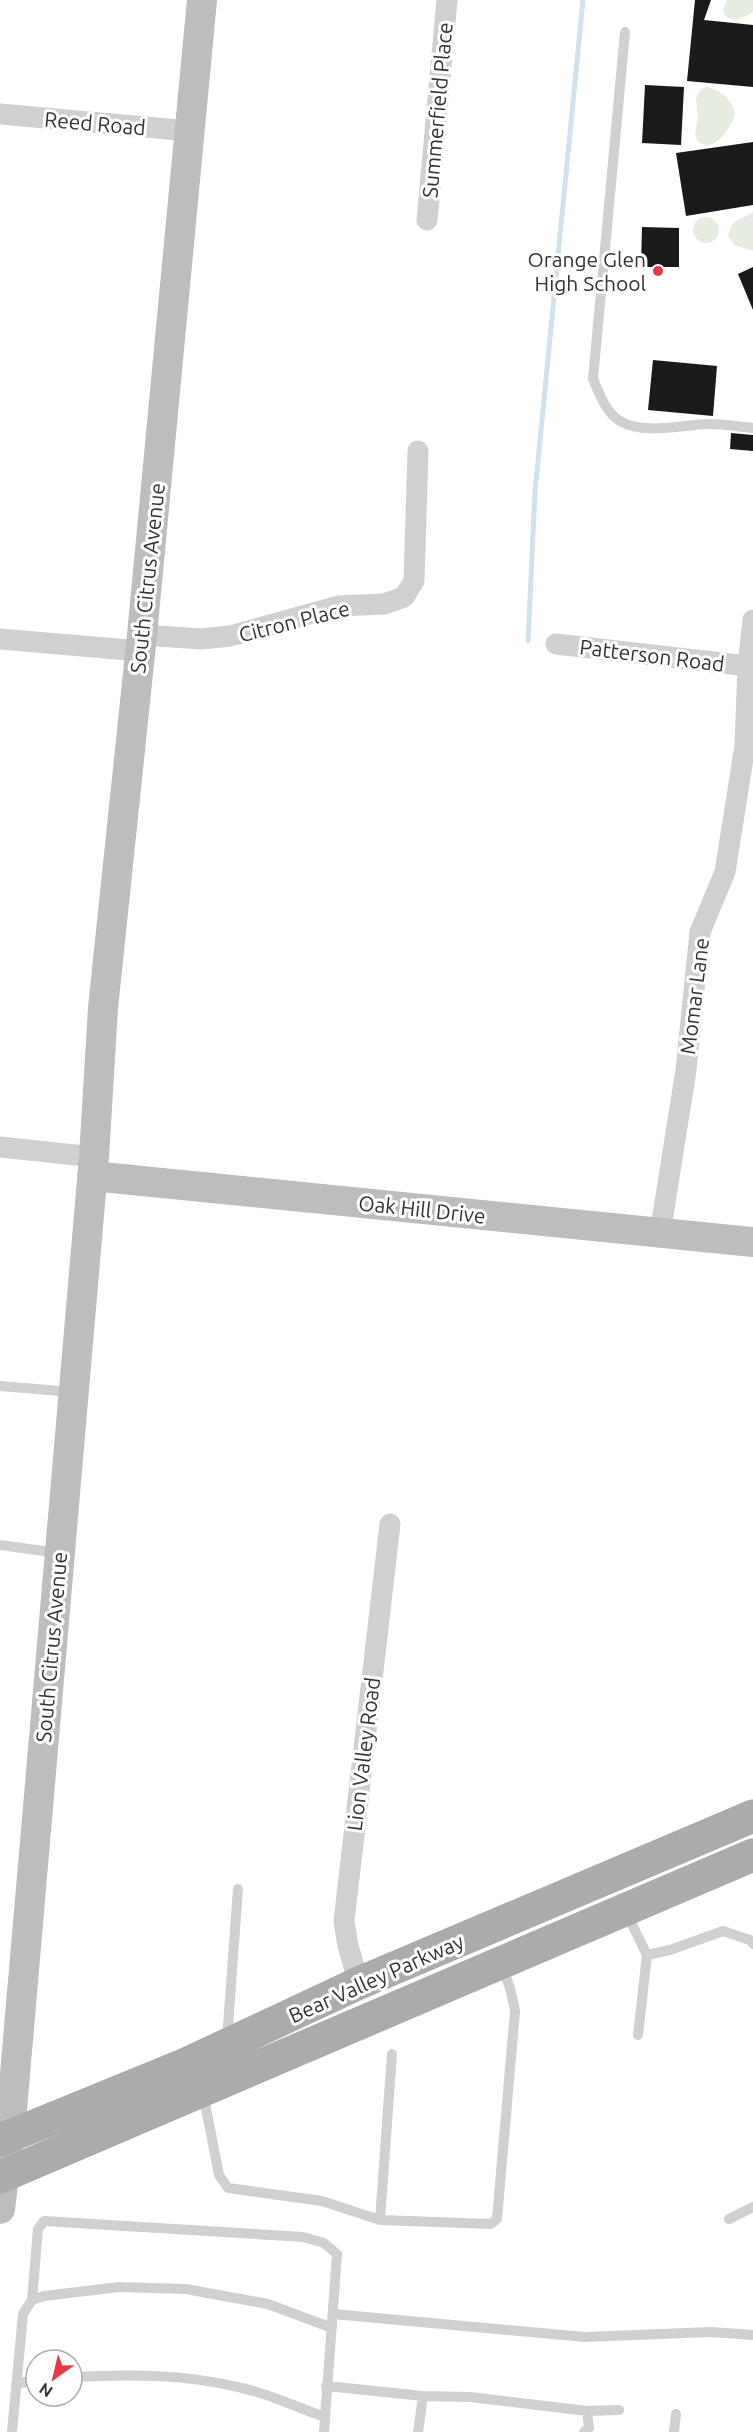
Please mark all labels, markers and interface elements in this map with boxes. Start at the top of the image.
street label: Summerfield Place [417,21,457,199]
street label: Reed Road [43,107,147,139]
place label: Orange Glen High School [527,247,646,295]
marker: Orange Glen High School [651,264,665,278]
street label: South Citrus Avenue [125,482,169,674]
street label: Citron Place [236,596,352,646]
street label: Patterson Road [578,634,726,676]
street label: Momar Lane [675,936,713,1056]
street label: Oak Hill Drive [357,1190,487,1228]
street label: South Citrus Avenue [31,1551,71,1743]
street label: Lion Valley Road [342,1676,384,1832]
street label: Bear Valley Parkway [285,1929,467,2027]
north arrow [24,2348,84,2408]
text: N [36,2380,56,2401]

